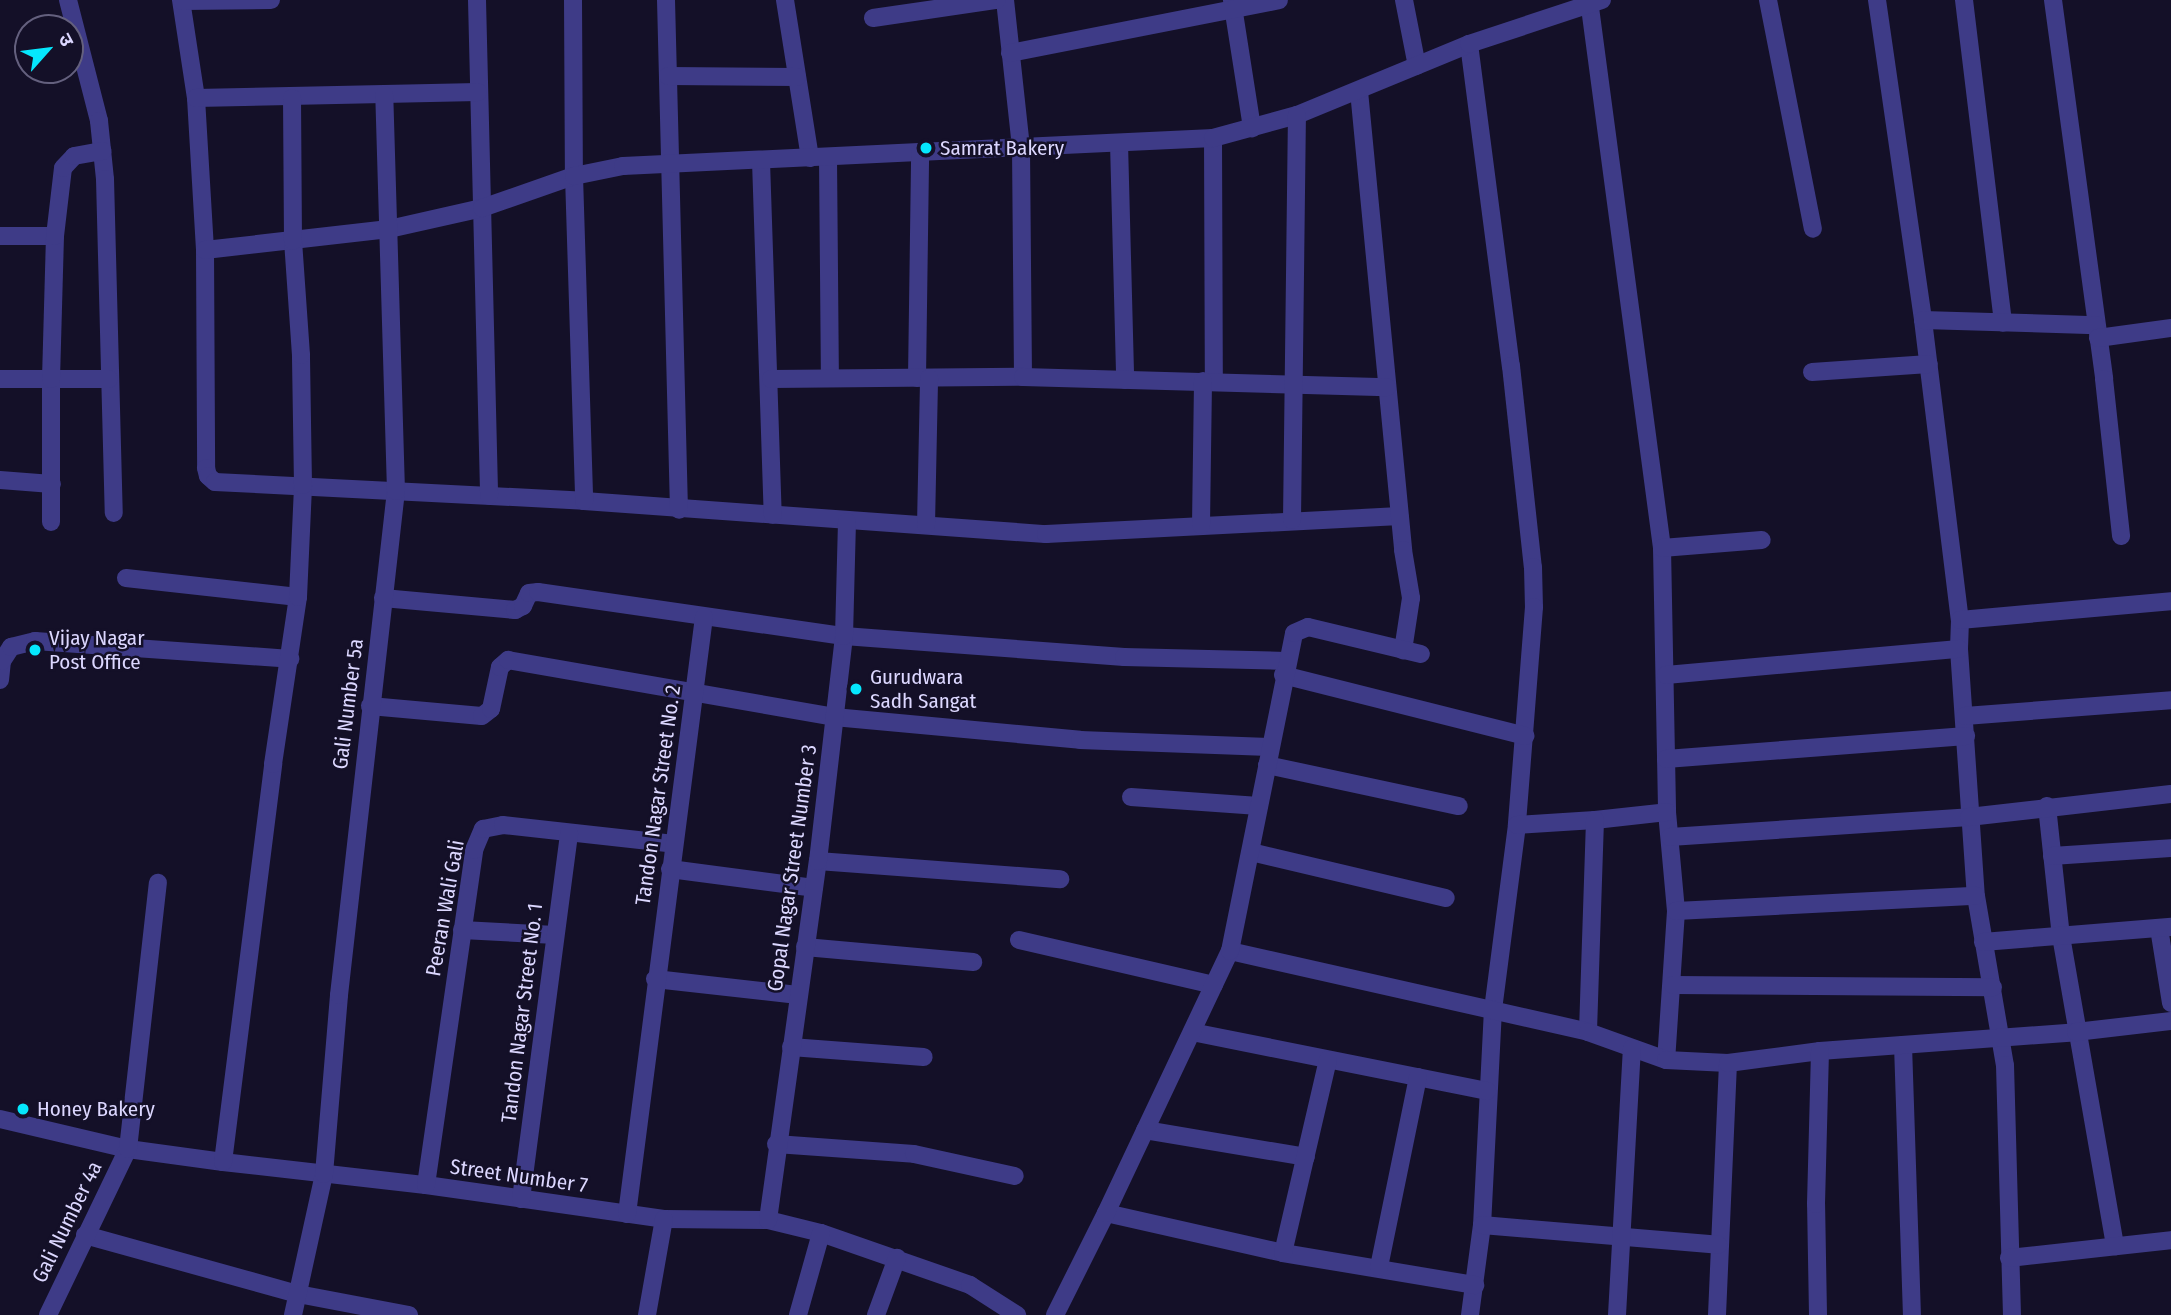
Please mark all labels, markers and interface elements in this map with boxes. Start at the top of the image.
north arrow [14,14,84,84]
text: उ [53,30,79,50]
place label: Samrat Bakery [940,135,1064,161]
marker: Samrat Bakery [918,140,934,156]
place label: Vijay Nagar Post Office [49,625,144,675]
street label: Gali Number 5a [327,637,369,771]
marker: Vijay Nagar Post Office [27,642,43,658]
place label: Gurudwara Sadh Sangat [870,664,976,714]
marker: Gurudwara Sadh Sangat [848,681,864,697]
street label: Tandon Nagar Street No. 2 [630,683,686,907]
street label: Gopal Nagar Street Number 3 [762,743,822,993]
street label: Peeran Wali Gali [421,838,469,978]
street label: Tandon Nagar Street No. 1 [496,902,548,1124]
place label: Honey Bakery [37,1096,155,1122]
marker: Honey Bakery [15,1101,31,1117]
street label: Street Number 7 [449,1154,589,1198]
street label: Gali Number 4a [27,1157,107,1287]

